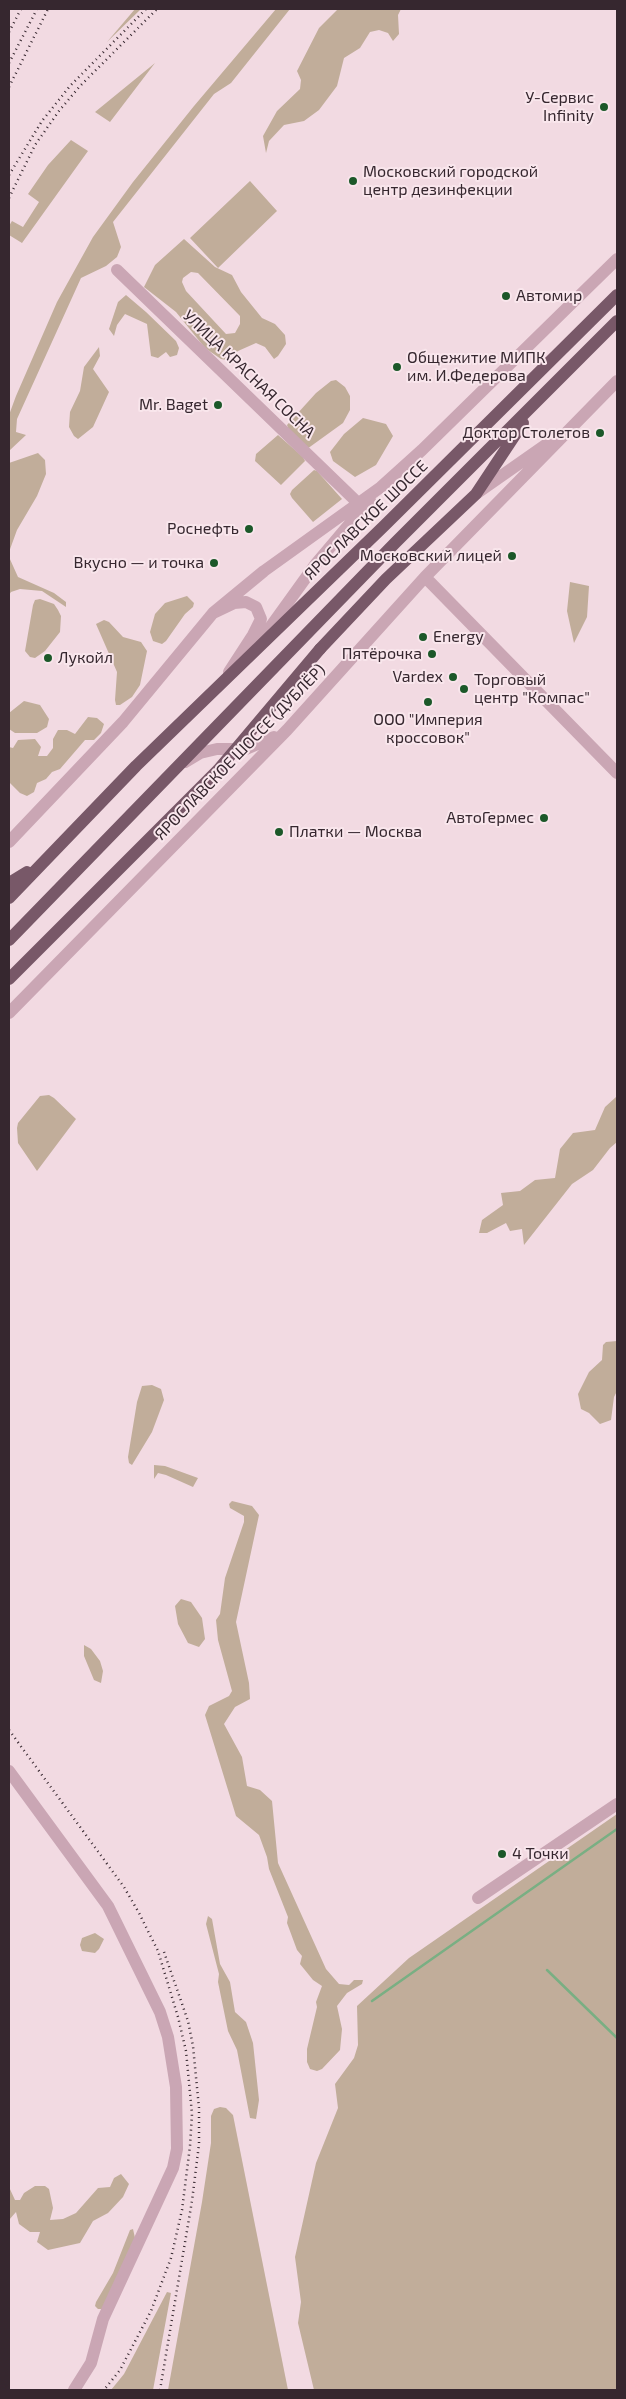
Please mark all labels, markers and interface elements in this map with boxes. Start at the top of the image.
place label: У-Сервис Infinity [525,88,594,126]
marker: У-Сервис Infinity [598,101,610,113]
place label: Московский городской центр дезинфекции [363,162,538,200]
marker: Московский городской центр дезинфекции [347,175,359,187]
place label: Автомир [516,286,582,306]
marker: Автомир [500,290,512,302]
street label: УЛИЦА КРАСНАЯ СОСНА [179,306,319,442]
place label: Общежитие МИПК им. И.Федерова [407,348,545,386]
marker: Общежитие МИПК им. И.Федерова [391,361,403,373]
place label: Mr. Baget [139,395,208,415]
marker: Mr. Baget [212,399,224,411]
place label: Доктор Столетов [463,423,590,443]
marker: Доктор Столетов [594,427,606,439]
street label: ЯРОСЛАВСКОЕ ШОССЕ [300,456,432,584]
place label: Роснефть [167,519,239,539]
marker: Роснефть [243,523,255,535]
place label: Московский лицей [360,546,502,566]
marker: Московский лицей [506,550,518,562]
place label: Вкусно — и точка [74,553,204,573]
marker: Вкусно — и точка [208,557,220,569]
place label: Energy [433,627,484,647]
marker: Energy [417,631,429,643]
place label: Пятёрочка [342,644,422,664]
place label: Лукойл [58,648,113,668]
marker: Пятёрочка [426,648,438,660]
marker: Лукойл [42,652,54,664]
street label: ЯРОСЛАВСКОЕ ШОССЕ (ДУБЛЁР) [151,660,329,844]
place label: Vardex [392,667,443,687]
place label: Торговый центр "Компас" [474,670,590,708]
marker: Vardex [447,671,459,683]
marker: Торговый центр "Компас" [458,683,470,695]
marker: ООО "Империя кроссовок" [422,696,434,708]
place label: ООО "Империя кроссовок" [373,710,483,748]
place label: АвтоГермес [446,808,534,828]
marker: АвтоГермес [538,812,550,824]
place label: Платки — Москва [289,822,422,842]
marker: Платки — Москва [273,826,285,838]
place label: 4 Точки [512,1844,569,1864]
marker: 4 Точки [496,1848,508,1860]

